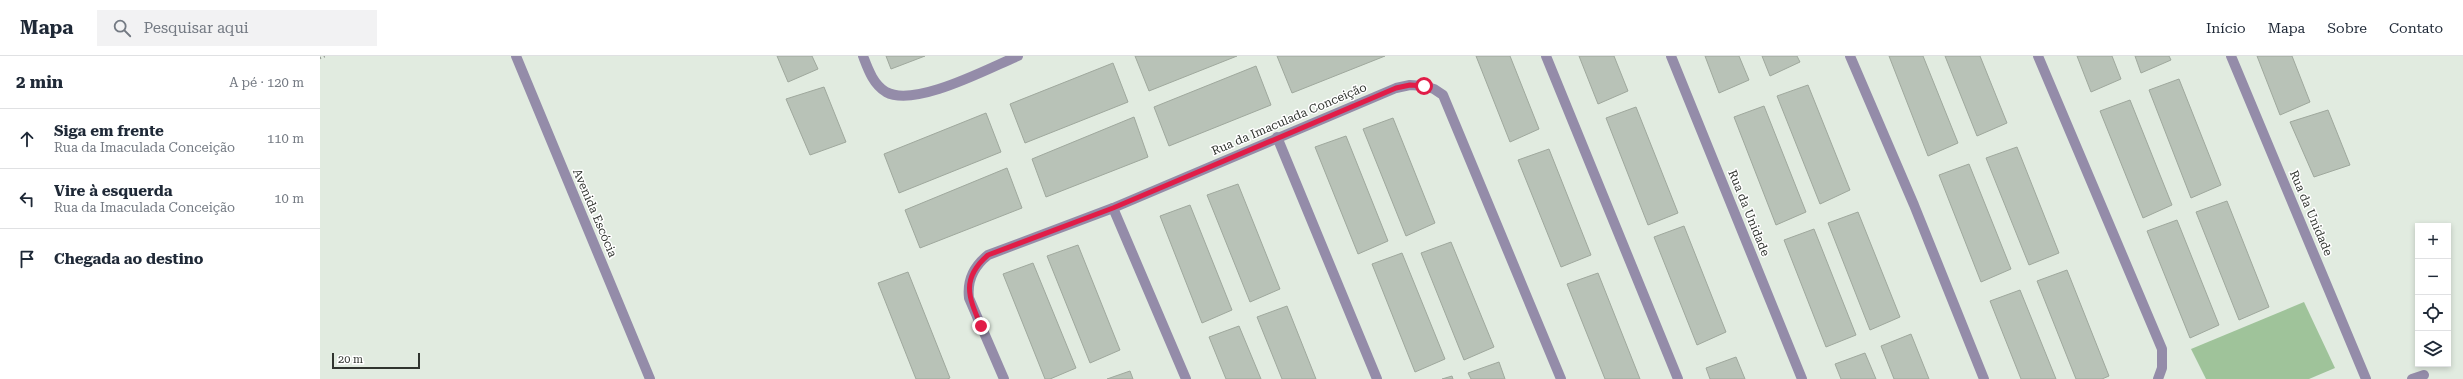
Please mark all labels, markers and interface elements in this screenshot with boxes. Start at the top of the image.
search box [97,10,377,46]
text: Mapa [20,16,73,39]
icon: search [111,17,133,39]
text: Pesquisar aqui [143,19,249,37]
text: Início [2206,20,2246,36]
text: Mapa [2268,20,2305,36]
text: Sobre [2327,20,2367,36]
text: Contato [2389,20,2443,36]
text: 2 min [16,72,63,92]
text: A pé · 120 m [229,75,304,90]
route start [1415,77,1433,95]
street label: Rua da Imaculada Conceição [1209,80,1369,158]
text: Siga em frente [54,122,164,140]
icon: ahead [16,128,38,150]
text: 110 m [267,131,304,146]
text: Rua da Imaculada Conceição [54,140,235,155]
street label: Avenida Escócia [570,167,620,260]
street label: Rua da Unidade [1725,168,1773,258]
street label: Rua da Unidade [2287,168,2336,258]
text: Vire à esquerda [54,182,173,200]
icon: left [16,188,38,210]
text: 10 m [274,191,304,206]
text: Rua da Imaculada Conceição [54,200,235,215]
map controls [2415,223,2451,367]
button: + [2415,223,2451,259]
icon: arrive [16,248,38,270]
text: Chegada ao destino [54,250,203,268]
button: − [2415,259,2451,295]
button: locate [2415,295,2451,331]
route end [972,317,990,335]
button: layers [2415,331,2451,367]
scale bar [332,351,420,370]
text: 20 m [338,353,363,366]

